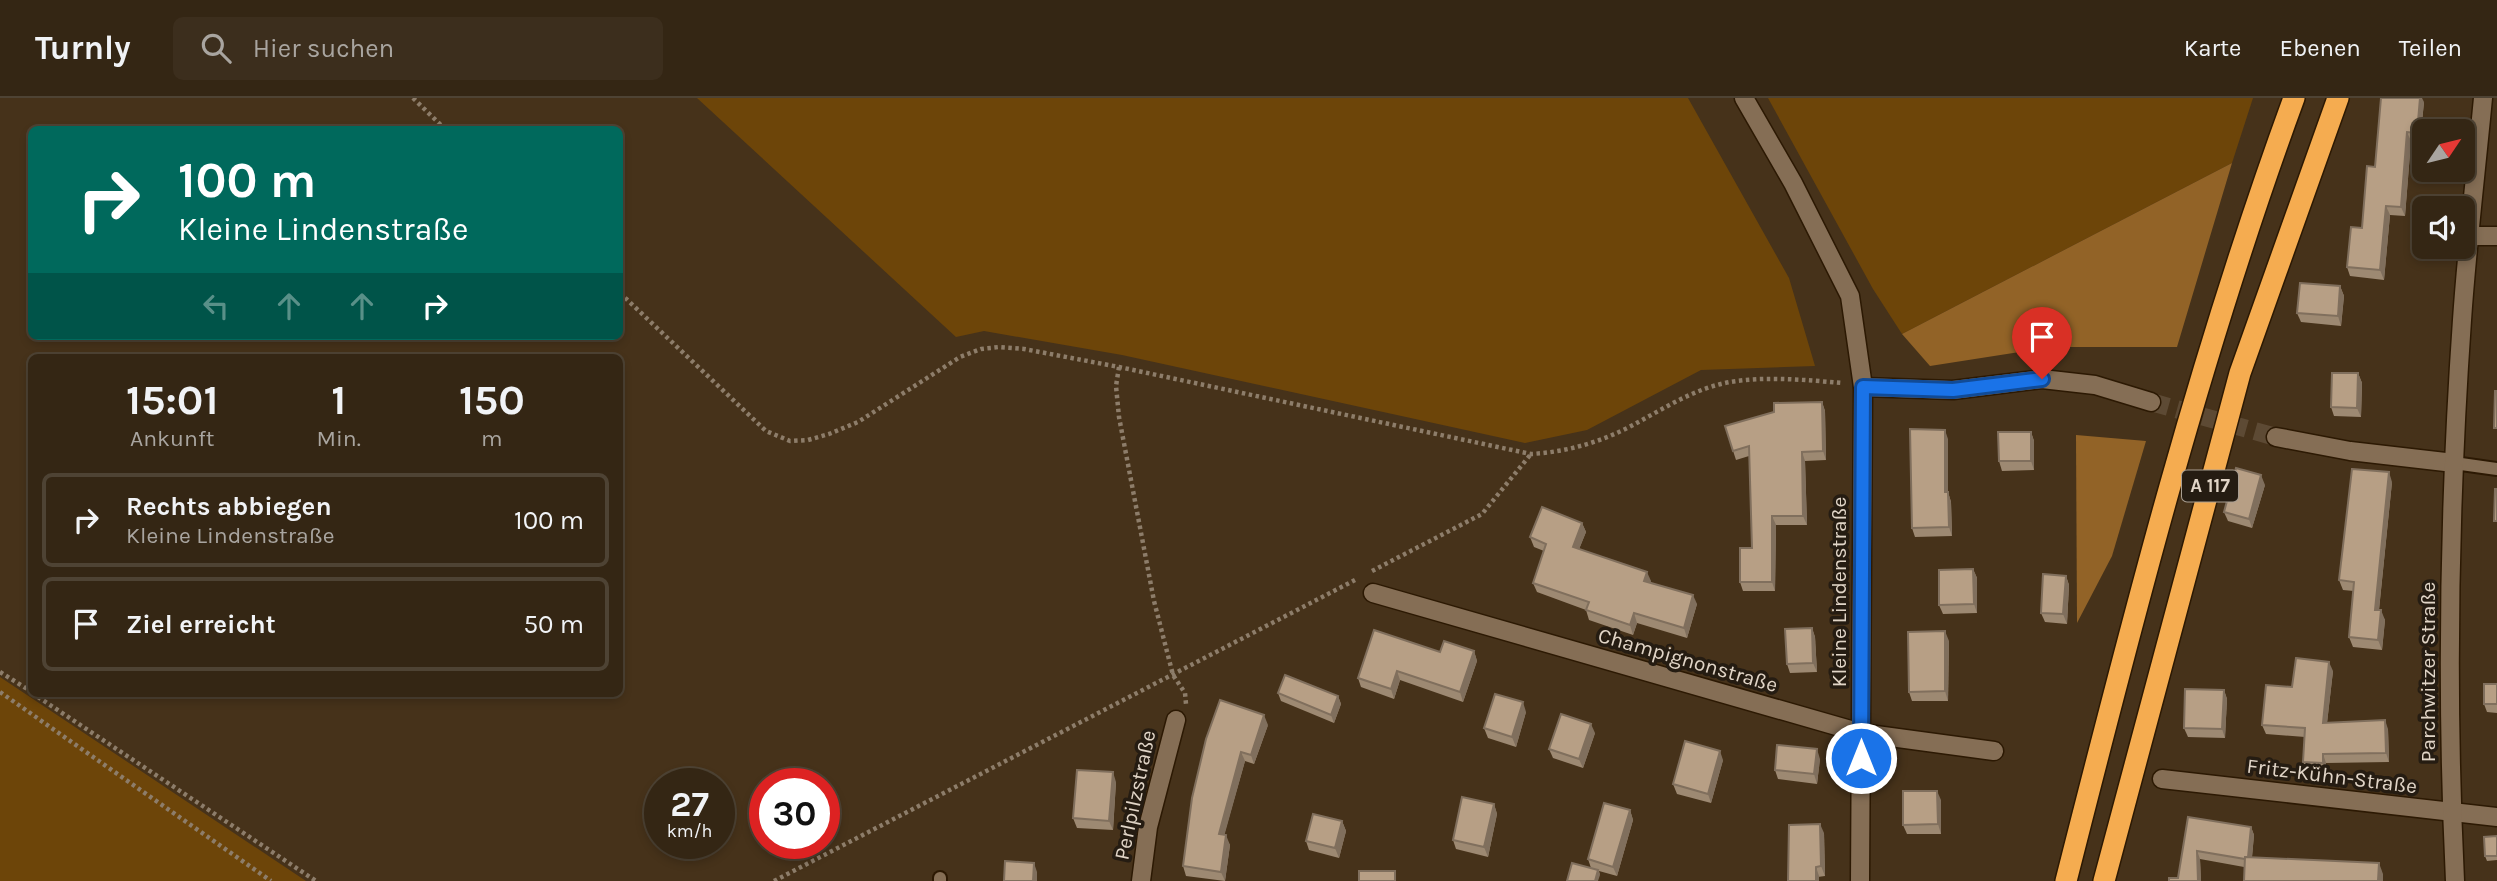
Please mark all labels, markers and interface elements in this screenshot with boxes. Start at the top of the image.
search box [173,17,663,80]
text: Turnly [35,29,131,67]
icon: search [197,29,235,67]
text: Hier suchen [253,33,394,64]
text: Karte [2184,34,2241,62]
text: Ebenen [2279,34,2361,62]
text: Teilen [2399,34,2462,62]
north arrow [2412,119,2474,182]
map controls [2412,119,2475,259]
text: 100 m [178,152,316,209]
icon: right [63,154,154,245]
button: sound [2412,196,2475,259]
text: Kleine Lindenstraße [178,211,468,248]
icon: left [197,287,235,325]
icon: ahead [270,287,308,325]
icon: ahead [343,287,381,325]
icon: right [416,287,454,325]
pin [2012,307,2072,379]
icon: arrive [2023,318,2061,356]
text: 15:01 [126,375,218,425]
text: 1 [331,375,346,425]
text: 150 [459,375,525,425]
text: Ankunft [130,425,214,452]
text: Min. [316,425,361,452]
text: m [481,425,503,452]
road number: A 117 [2182,470,2238,502]
text: Rechts abbiegen [126,491,332,522]
street label: Kleine Lindenstraße [1827,497,1851,687]
icon: right [67,501,105,539]
text: 100 m [514,505,584,536]
text: Kleine Lindenstraße [126,522,335,549]
street label: Parchwitzer Straße [2416,582,2440,762]
icon: arrive [67,605,105,643]
text: Ziel erreicht [126,609,276,640]
text: 50 m [523,609,584,640]
street label: Champignonstraße [1595,623,1781,697]
position arrow [1824,721,1898,795]
street label: Perlpilzstraße [1110,728,1160,862]
street label: Fritz-Kühn-Straße [2245,754,2419,798]
speed limit sign: 30 [749,768,840,859]
text: 27 [670,784,709,825]
text: km/h [667,820,712,842]

